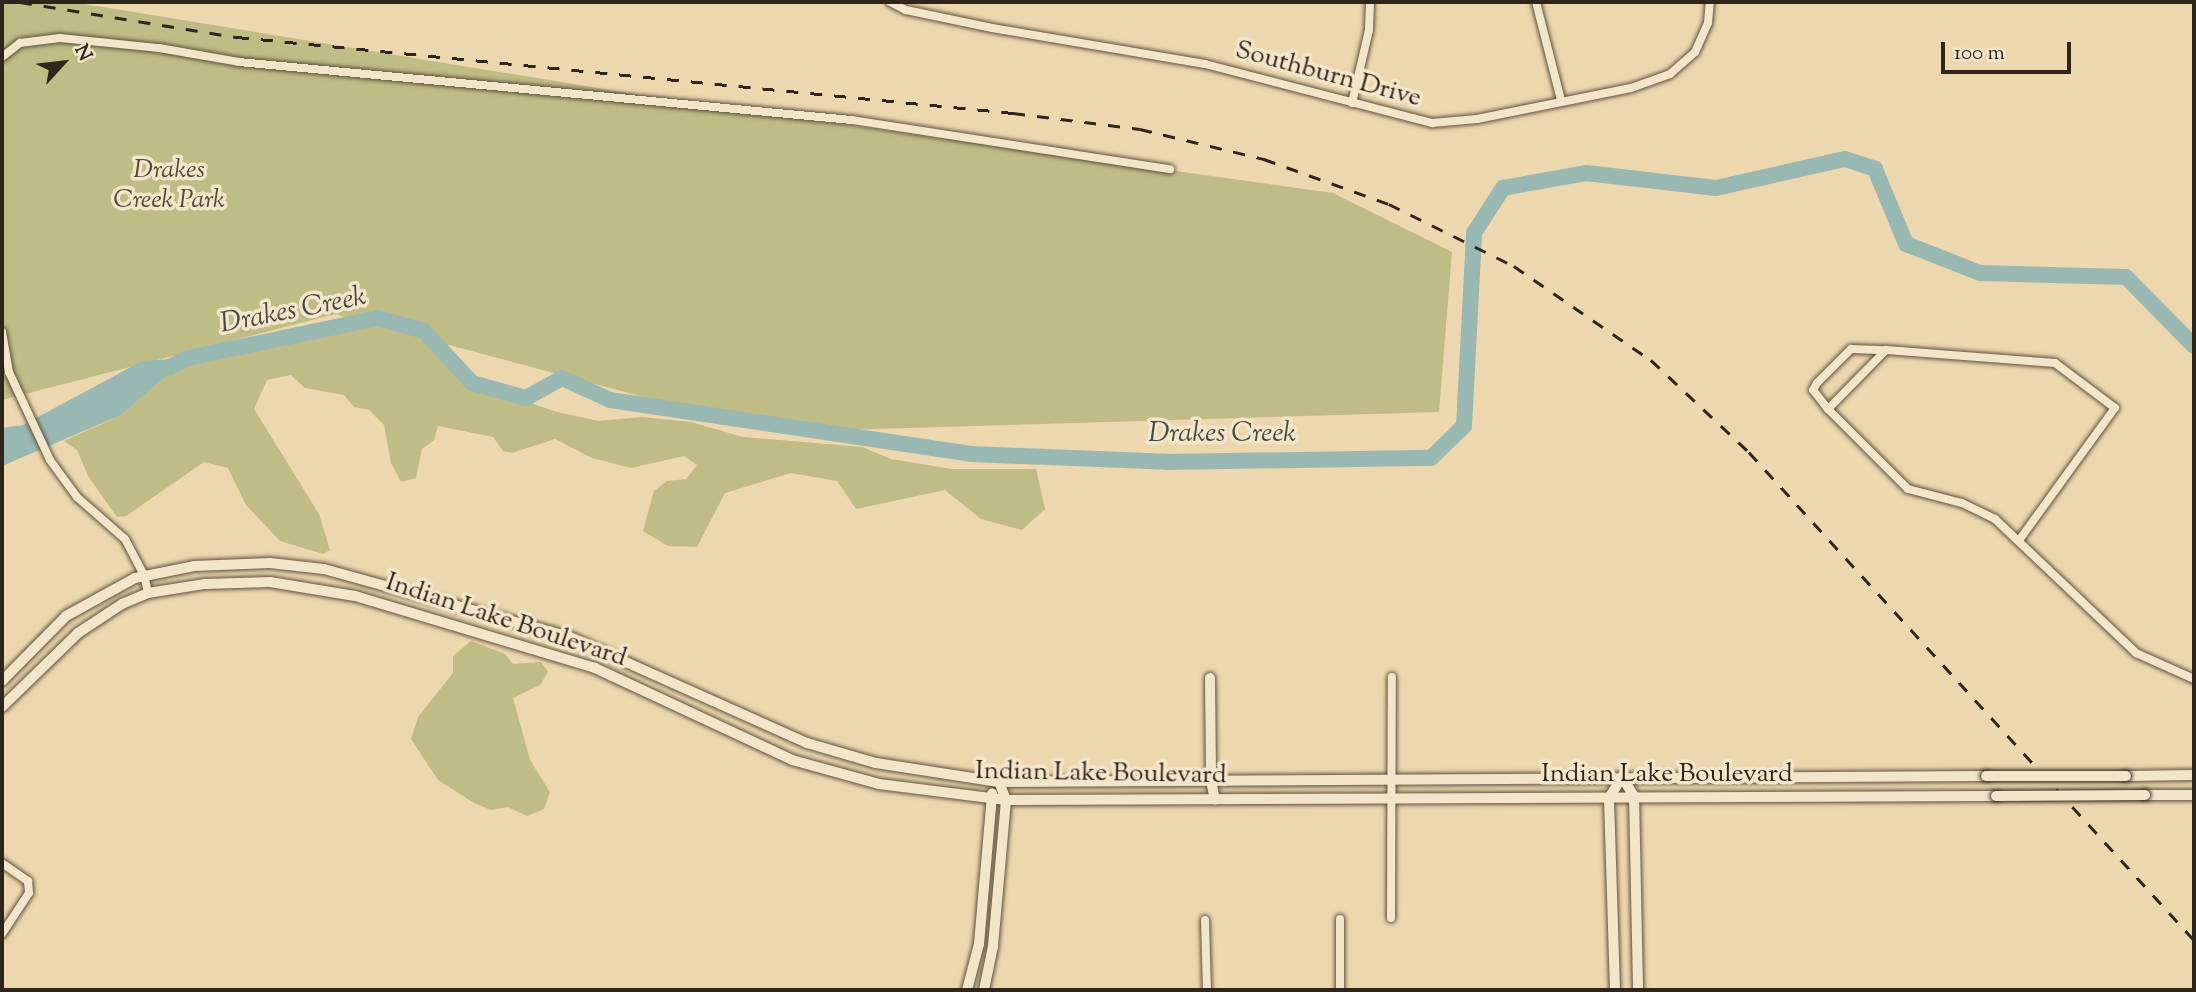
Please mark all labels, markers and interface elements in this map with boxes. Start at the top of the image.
north arrow [28,28,98,98]
scale bar [1944,28,2074,72]
street label: Southburn Drive [1232,35,1424,115]
text: 100 m [1954,39,2005,69]
text: N [67,40,98,66]
park label: Drakes Creek Park [113,155,225,216]
water label: Drakes Creek [217,280,369,342]
water label: Drakes Creek [1148,417,1296,451]
street label: Indian Lake Boulevard [382,567,630,675]
street label: Indian Lake Boulevard [975,756,1227,792]
street label: Indian Lake Boulevard [1541,759,1793,791]

